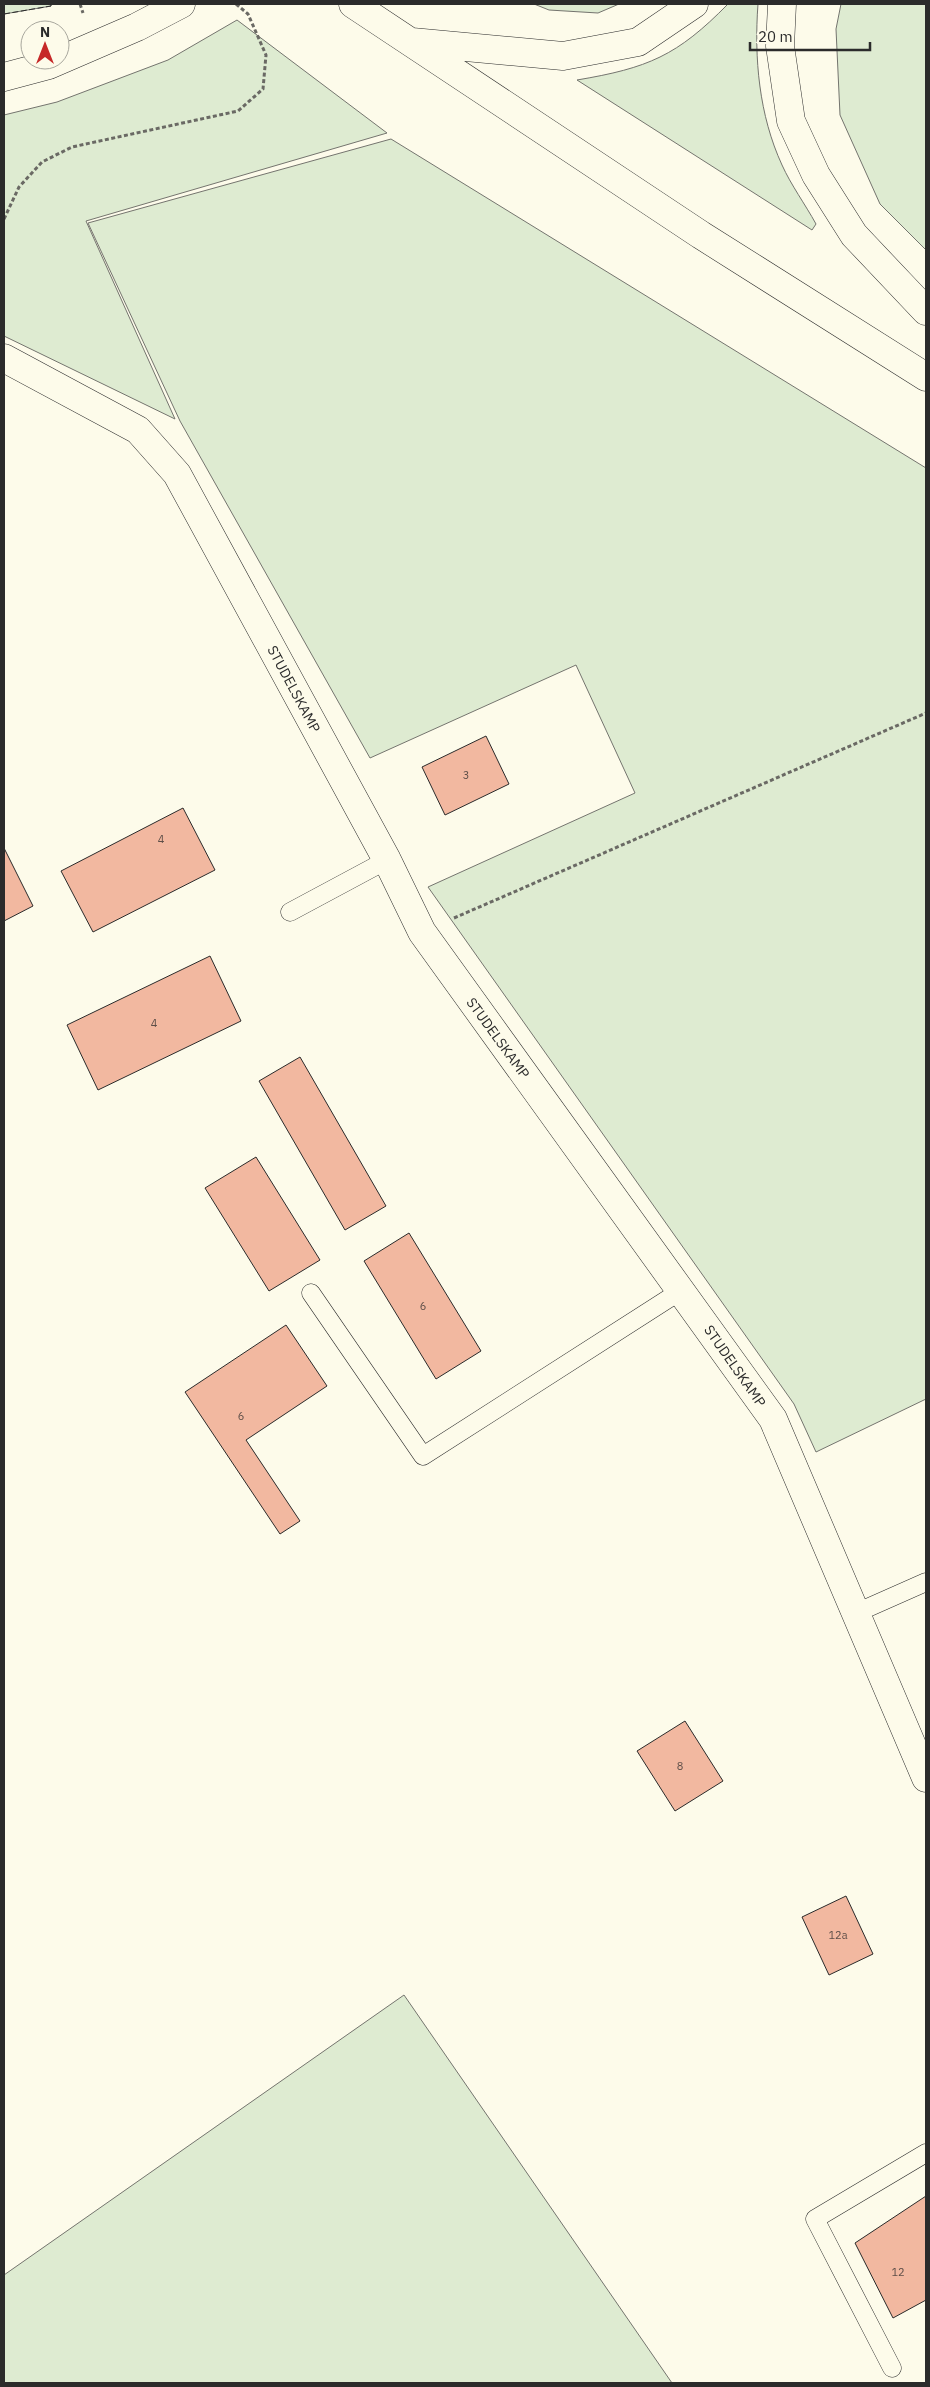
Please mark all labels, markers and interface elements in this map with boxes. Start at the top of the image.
north arrow [20,20,70,70]
scale bar [750,20,870,52]
text: N [40,23,50,41]
text: 20 m [758,27,793,46]
street label: STUDELSKAMP [264,642,324,736]
house number: 3 [463,768,469,782]
house number: 4 [158,832,165,846]
street label: STUDELSKAMP [463,994,533,1082]
house number: 4 [151,1016,158,1030]
house number: 6 [420,1299,426,1313]
street label: STUDELSKAMP [700,1322,770,1410]
house number: 6 [238,1409,244,1423]
house number: 8 [677,1759,683,1773]
house number: 12a [828,1928,848,1942]
house number: 12 [891,2265,905,2279]

